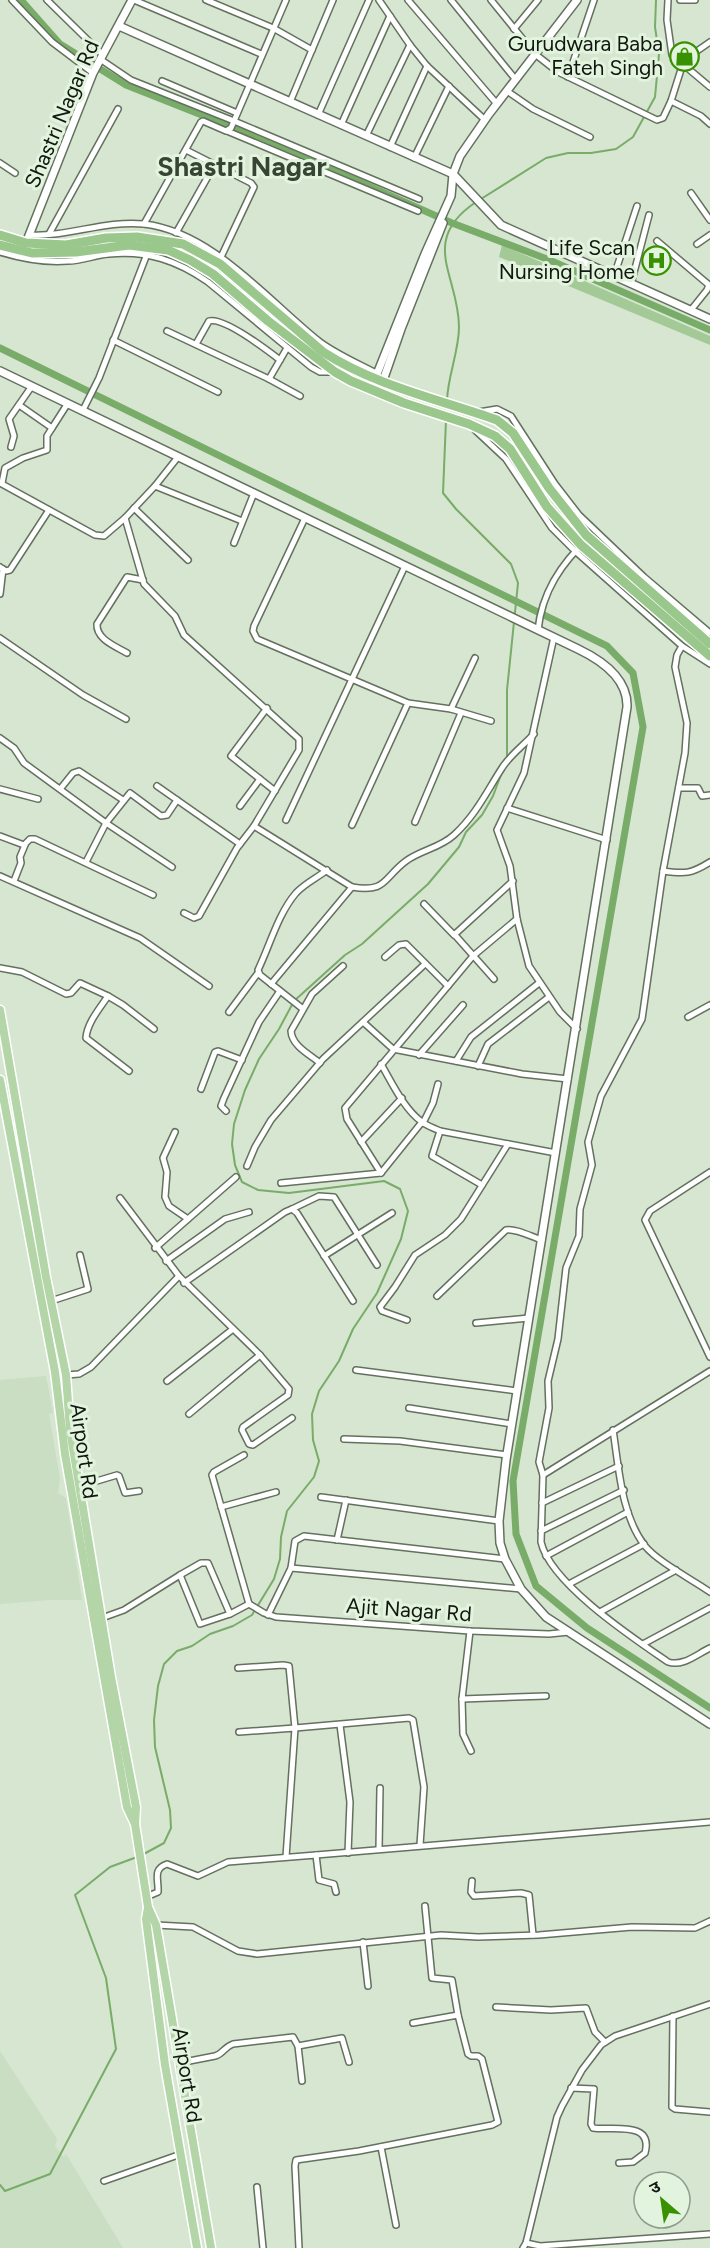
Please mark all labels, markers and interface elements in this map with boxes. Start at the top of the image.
place label: Gurudwara Baba Fateh Singh [508,31,663,80]
street label: Shastri Nagar Rd [19,36,104,191]
shop icon: Gurudwara Baba Fateh Singh [668,40,700,72]
district label: Shastri Nagar [157,150,327,183]
place label: Life Scan Nursing Home [499,235,635,284]
hospital icon: Life Scan Nursing Home [640,244,672,276]
street label: Airport Rd [65,1401,104,1500]
street label: Ajit Nagar Rd [346,1593,473,1626]
street label: Airport Rd [168,2025,207,2125]
north arrow [632,2170,692,2230]
text: उ [646,2176,664,2198]

